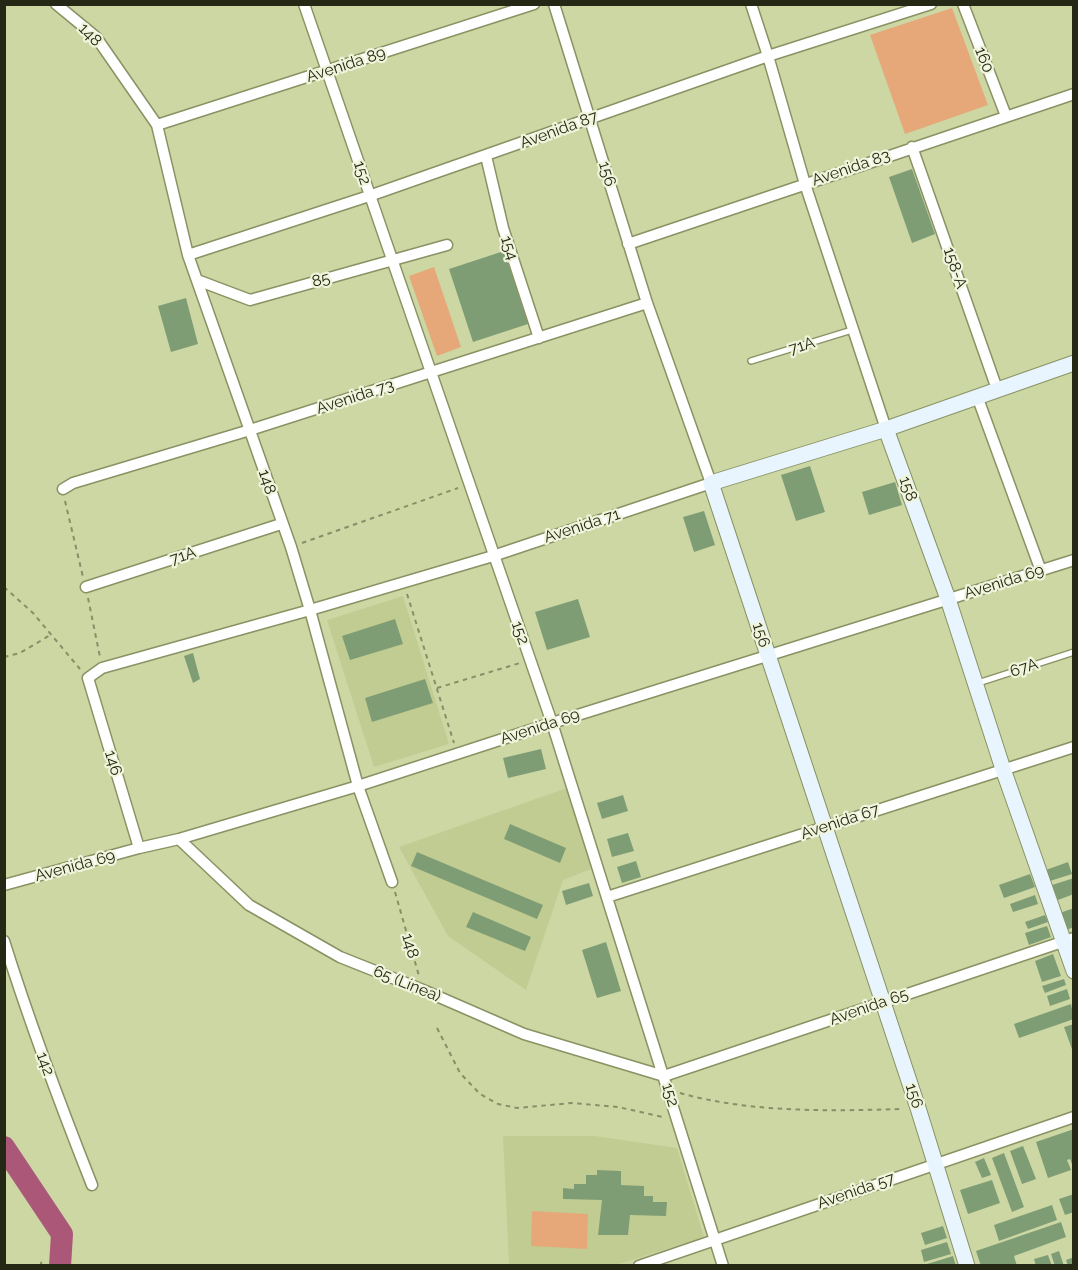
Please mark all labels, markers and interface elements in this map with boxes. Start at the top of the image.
street label: 148 [74,19,106,51]
street label: Avenida 89 [304,43,388,87]
street label: 160 [970,44,998,76]
street label: Avenida 87 [517,107,601,153]
street label: Avenida 83 [809,146,893,190]
street label: 152 [349,159,375,187]
street label: 156 [594,159,620,189]
street label: 154 [496,233,522,263]
street label: 158-A [939,245,971,291]
street label: 85 [310,268,332,292]
street label: 71A [787,333,817,359]
street label: Avenida 73 [314,375,396,419]
street label: 148 [254,467,280,497]
street label: 158 [895,474,921,504]
street label: Avenida 71 [542,505,622,547]
street label: 71A [168,543,198,569]
street label: Avenida 69 [962,561,1046,603]
street label: 152 [507,618,533,648]
street label: 156 [748,620,774,650]
street label: 67A [1008,654,1040,682]
street label: Avenida 69 [498,705,582,749]
street label: 146 [100,748,126,778]
street label: Avenida 67 [798,800,882,844]
street label: Avenida 69 [33,846,117,886]
street label: 148 [397,931,423,961]
street label: 65 (Línea) [370,962,444,1006]
street label: Avenida 65 [827,985,911,1029]
street label: 142 [32,1049,58,1079]
street label: 152 [657,1081,683,1109]
street label: 156 [901,1081,927,1111]
street label: Avenida 57 [815,1169,897,1213]

